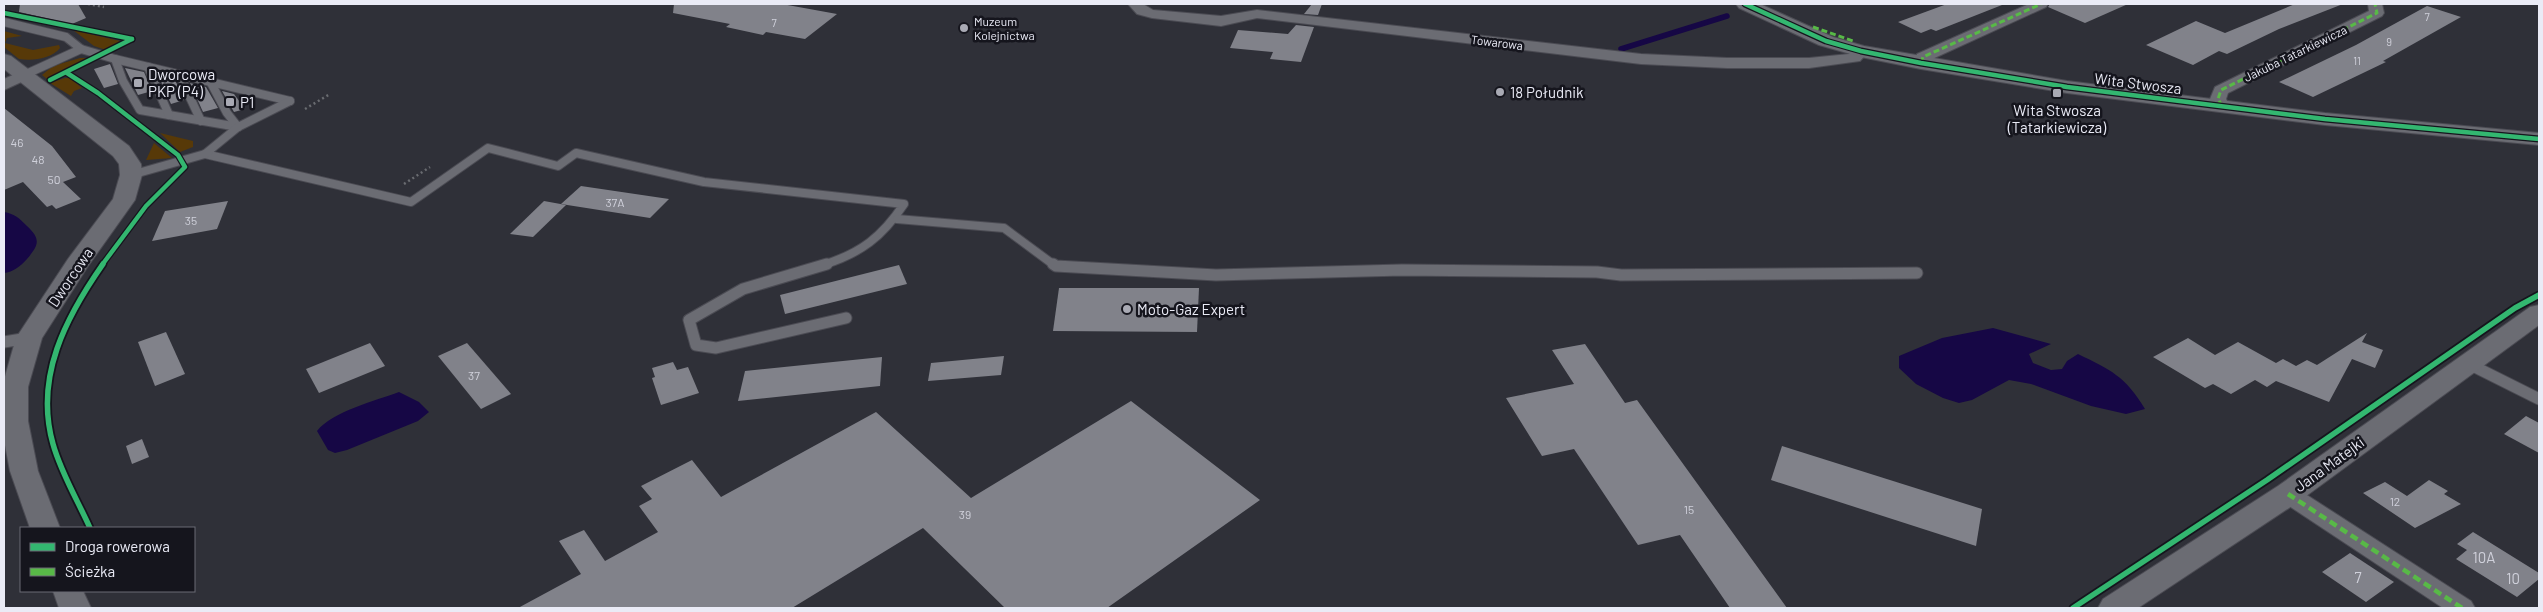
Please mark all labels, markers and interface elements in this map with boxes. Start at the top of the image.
house number: 7 [2424,10,2430,23]
place label: Muzeum Kolejnictwa [974,14,1035,42]
house number: 7 [771,16,777,29]
marker: Muzeum Kolejnictwa [958,22,970,34]
street label: Jakuba Tatarkiewicza [2241,22,2349,84]
street label: Towarowa [1470,32,1524,52]
house number: 9 [2386,35,2392,48]
house number: 11 [2353,54,2361,67]
place label: Dworcowa PKP (P4) [148,65,215,100]
street label: Wita Stwosza [2093,69,2183,97]
marker: Dworcowa PKP (P4) [132,77,144,89]
place label: 18 Południk [1510,83,1584,101]
marker: 18 Południk [1494,86,1506,98]
marker: Wita Stwosza (Tatarkiewicza) [2051,87,2063,99]
place label: P1 [240,93,254,111]
marker: P1 [224,96,236,108]
place label: Wita Stwosza (Tatarkiewicza) [2007,101,2106,136]
house number: 46 [11,135,23,149]
house number: 48 [32,152,44,166]
house number: 50 [48,172,60,186]
house number: 37A [605,195,625,209]
house number: 35 [185,213,197,227]
street label: Dworcowa [44,244,96,310]
place label: Moto-Gaz Expert [1137,300,1245,318]
marker: Moto-Gaz Expert [1121,303,1133,315]
house number: 37 [468,368,480,382]
street label: Jana Matejki [2291,433,2367,495]
house number: 12 [2390,494,2400,508]
house number: 15 [1684,502,1694,516]
house number: 39 [959,507,971,521]
legend [20,527,195,592]
text: Droga rowerowa [65,537,170,555]
house number: 10A [2473,548,2495,566]
text: Ścieżka [65,562,115,580]
house number: 7 [2354,568,2362,586]
house number: 10 [2506,569,2520,587]

